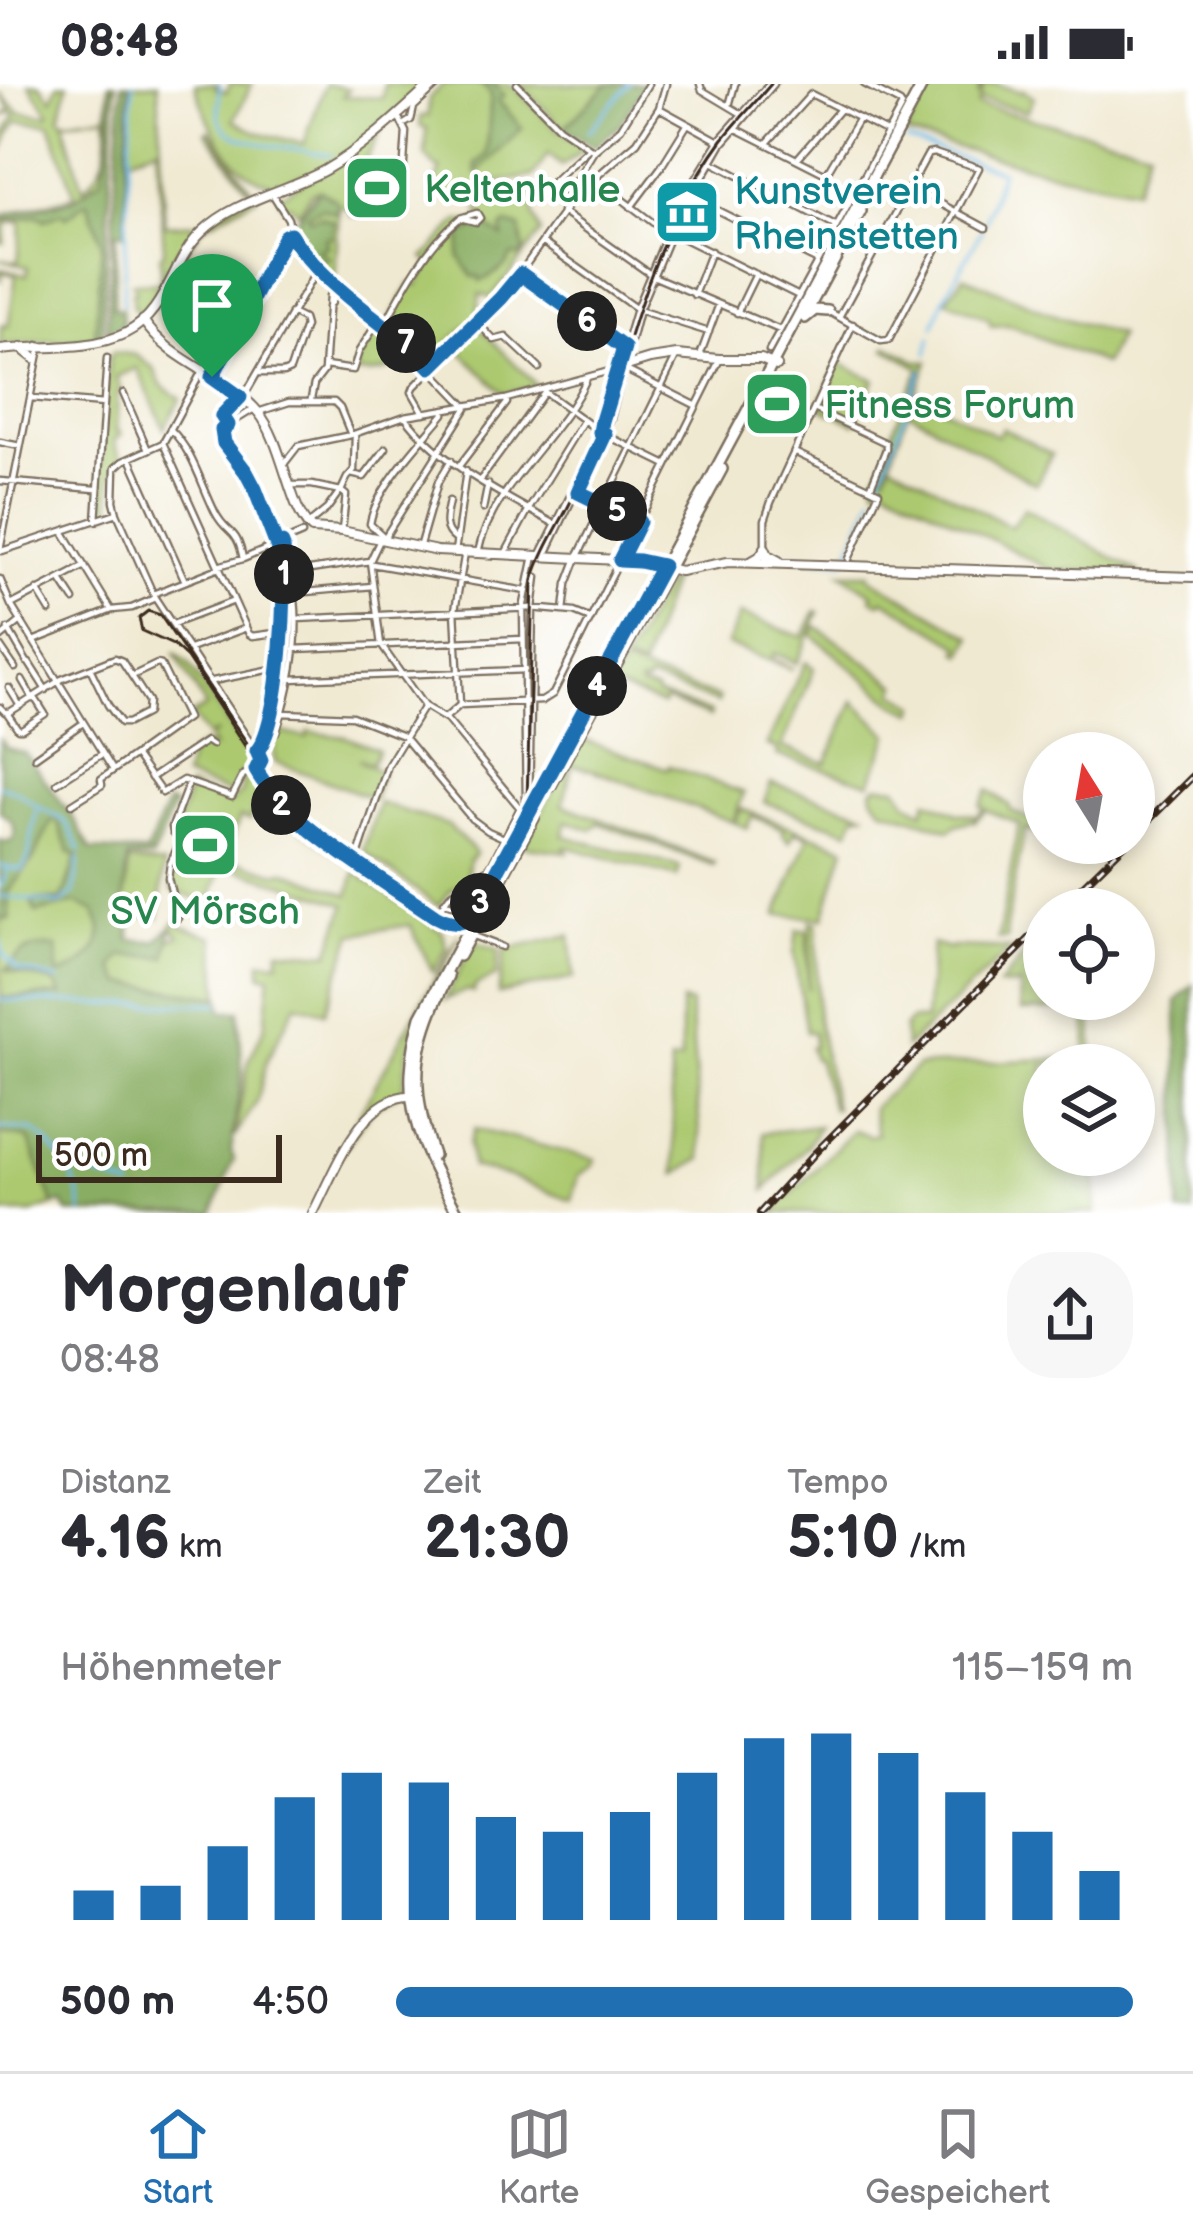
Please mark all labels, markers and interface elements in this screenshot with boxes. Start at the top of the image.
text: 08:48 [60,15,179,70]
sports icon: Keltenhalle [342,153,412,223]
place label: Keltenhalle [424,167,620,214]
place label: Kunstverein Rheinstetten [734,169,959,261]
museum icon: Kunstverein Rheinstetten [652,177,722,247]
pin [161,254,263,377]
icon: arrive [179,272,245,338]
pin: 6 [557,291,617,351]
text: 6 [577,301,597,341]
pin: 7 [376,313,436,373]
text: 7 [397,323,415,363]
sports icon: Fitness Forum [742,369,812,439]
place label: Fitness Forum [824,383,1075,430]
pin: 5 [587,481,647,541]
text: 5 [607,491,627,531]
pin: 1 [254,544,314,604]
text: 1 [277,554,291,594]
pin: 4 [567,656,627,716]
text: 4 [587,666,607,706]
north arrow [1023,732,1155,864]
map controls [1023,732,1155,1176]
pin: 2 [251,775,311,835]
text: 2 [271,785,291,825]
sports icon: SV Mörsch [170,810,240,880]
pin: 3 [450,873,510,933]
text: 3 [470,883,490,923]
button: locate [1023,888,1155,1020]
place label: SV Mörsch [110,889,300,936]
button: layers [1023,1044,1155,1176]
scale bar [36,1129,282,1182]
text: 500 m [54,1136,148,1176]
text: Morgenlauf [60,1252,408,1331]
button: share [1007,1252,1133,1378]
text: 08:48 [60,1337,160,1384]
text: Distanz [60,1463,170,1503]
text: Zeit [424,1463,481,1503]
text: Tempo [787,1463,888,1503]
text: 4.16 [60,1503,170,1575]
text: 21:30 [424,1503,570,1575]
text: 5:10 [787,1503,899,1575]
text: km [170,1527,223,1567]
text: /km [899,1527,966,1567]
text: Höhenmeter [60,1645,281,1692]
text: 115–159 m [952,1645,1133,1692]
text: 500 m [60,1979,175,2026]
text: 4:50 [252,1979,329,2026]
tab: Start [143,2101,213,2213]
tab: Karte [499,2101,579,2213]
tab: Gespeichert [865,2101,1050,2213]

